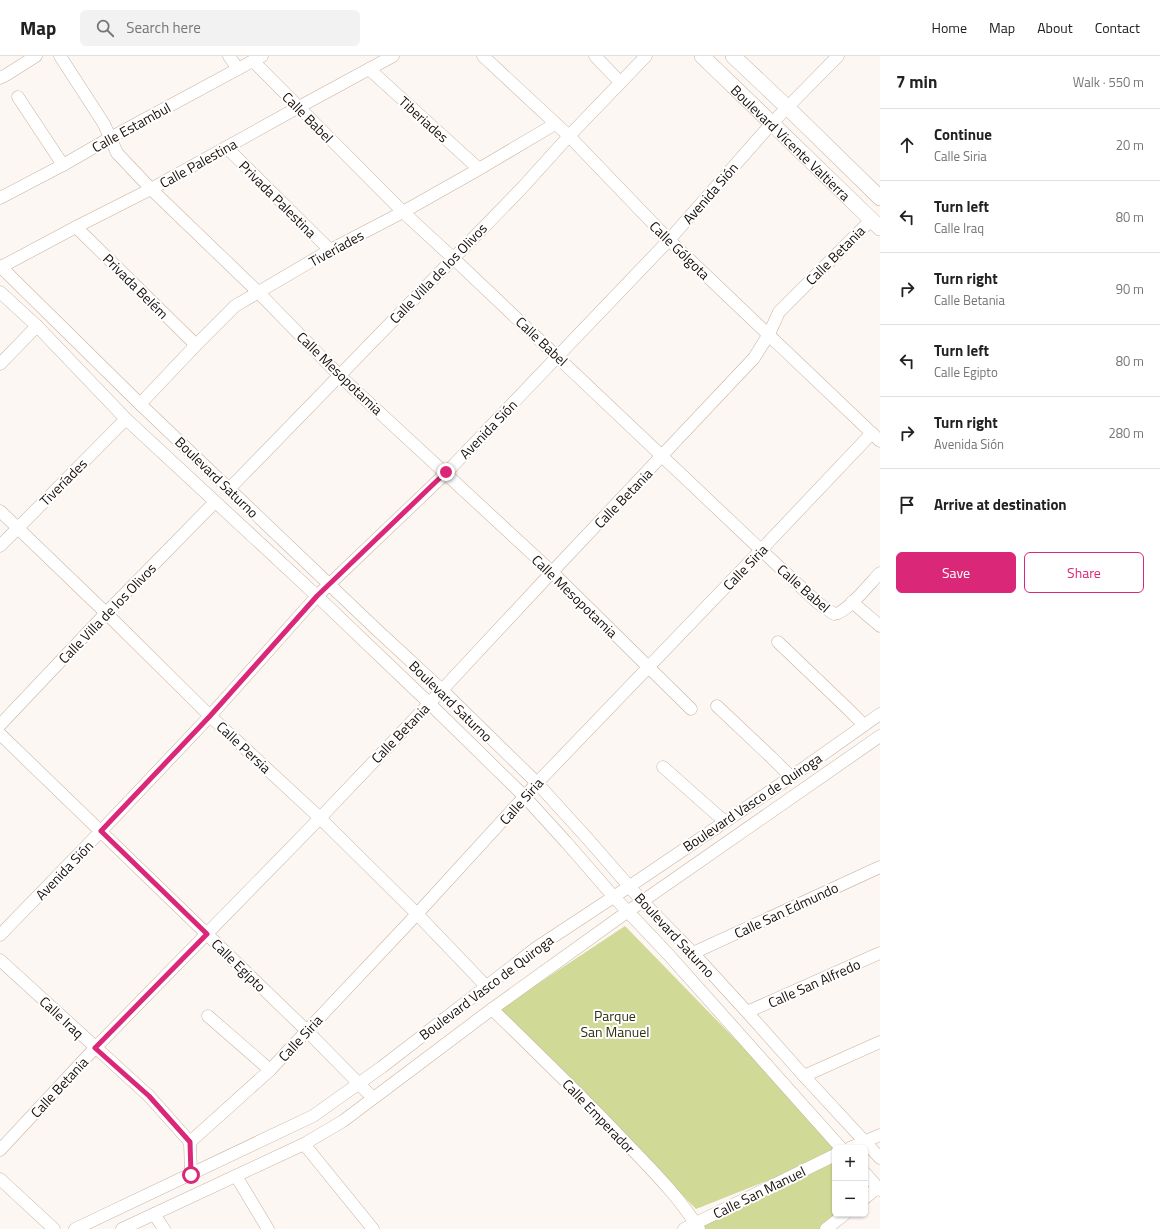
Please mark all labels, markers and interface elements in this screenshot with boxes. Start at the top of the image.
search box [80,10,360,46]
text: Map [20,13,56,42]
text: Search here [126,16,201,39]
icon: search [94,17,116,39]
text: Home [932,17,967,38]
text: Map [989,17,1015,38]
text: About [1037,17,1073,38]
text: Contact [1095,17,1140,38]
text: 7 min [896,69,937,95]
text: Walk · 550 m [1073,72,1144,92]
street label: Boulevard Vicente Valtierra [727,79,856,205]
street label: Calle Babel [278,87,338,147]
street label: Tiberiades [394,91,454,147]
street label: Calle Estambul [88,97,174,157]
text: Continue [934,123,992,146]
street label: Calle Palestina [155,133,241,193]
icon: ahead [896,134,918,156]
text: 20 m [1116,135,1144,155]
text: Calle Siria [934,146,987,166]
street label: Privada Palestina [235,156,321,242]
street label: Avenida Sión [677,158,743,228]
text: Turn left [934,195,989,218]
icon: left [896,206,918,228]
text: 80 m [1116,207,1144,227]
street label: Calle Gólgota [645,216,715,284]
street label: Calle Villa de los Olivos [384,218,492,328]
text: Calle Iraq [934,218,984,238]
street label: Calle Betania [801,221,869,289]
street label: Tiveríades [305,224,367,272]
street label: Privada Belém [99,249,173,323]
text: Turn right [934,267,998,290]
icon: right [896,278,918,300]
text: 90 m [1116,279,1144,299]
text: Calle Betania [934,290,1005,310]
street label: Calle Babel [511,311,573,371]
street label: Calle Mesopotamia [292,326,388,420]
text: Turn left [934,339,989,362]
icon: left [896,350,918,372]
text: 80 m [1116,351,1144,371]
text: Calle Egipto [934,362,998,382]
street label: Avenida Sión [454,395,522,463]
text: Turn right [934,411,998,434]
icon: right [896,422,918,444]
text: 280 m [1108,423,1144,443]
street label: Boulevard Saturno [170,432,264,522]
text: Avenida Sión [934,434,1004,454]
street label: Tiveríades [34,453,92,511]
route end [437,463,455,481]
street label: Calle Betania [589,463,657,533]
text: Arrive at destination [934,493,1067,516]
icon: arrive [896,494,918,516]
street label: Calle Siria [718,539,772,595]
street label: Calle Mesopotamia [527,549,623,643]
button: Save [896,552,1016,593]
button: Share [1024,552,1144,593]
street label: Calle Villa de los Olivos [53,558,161,668]
street label: Calle Babel [773,559,835,617]
street label: Boulevard Saturno [404,656,498,746]
street label: Calle Betania [366,698,434,768]
street label: Calle Persia [212,716,276,778]
street label: Boulevard Vasco de Quiroga [678,747,826,857]
street label: Calle Siria [494,773,548,829]
street label: Avenida Sión [30,836,98,904]
street label: Calle San Edmundo [730,877,842,943]
street label: Boulevard Saturno [630,888,720,982]
street label: Boulevard Vasco de Quiroga [414,929,558,1045]
street label: Calle Egipto [207,934,271,996]
street label: Calle San Alfredo [764,953,864,1013]
street label: Calle Iraq [35,991,89,1043]
park label: Parque San Manuel [580,1005,650,1042]
street label: Calle Siria [273,1010,327,1066]
street label: Calle Betania [25,1052,93,1122]
street label: Calle Emperador [558,1074,640,1158]
map controls [832,1145,868,1217]
button: + [832,1145,868,1181]
street label: Calle San Manuel [709,1161,809,1223]
route start [182,1166,200,1184]
button: − [832,1181,868,1217]

